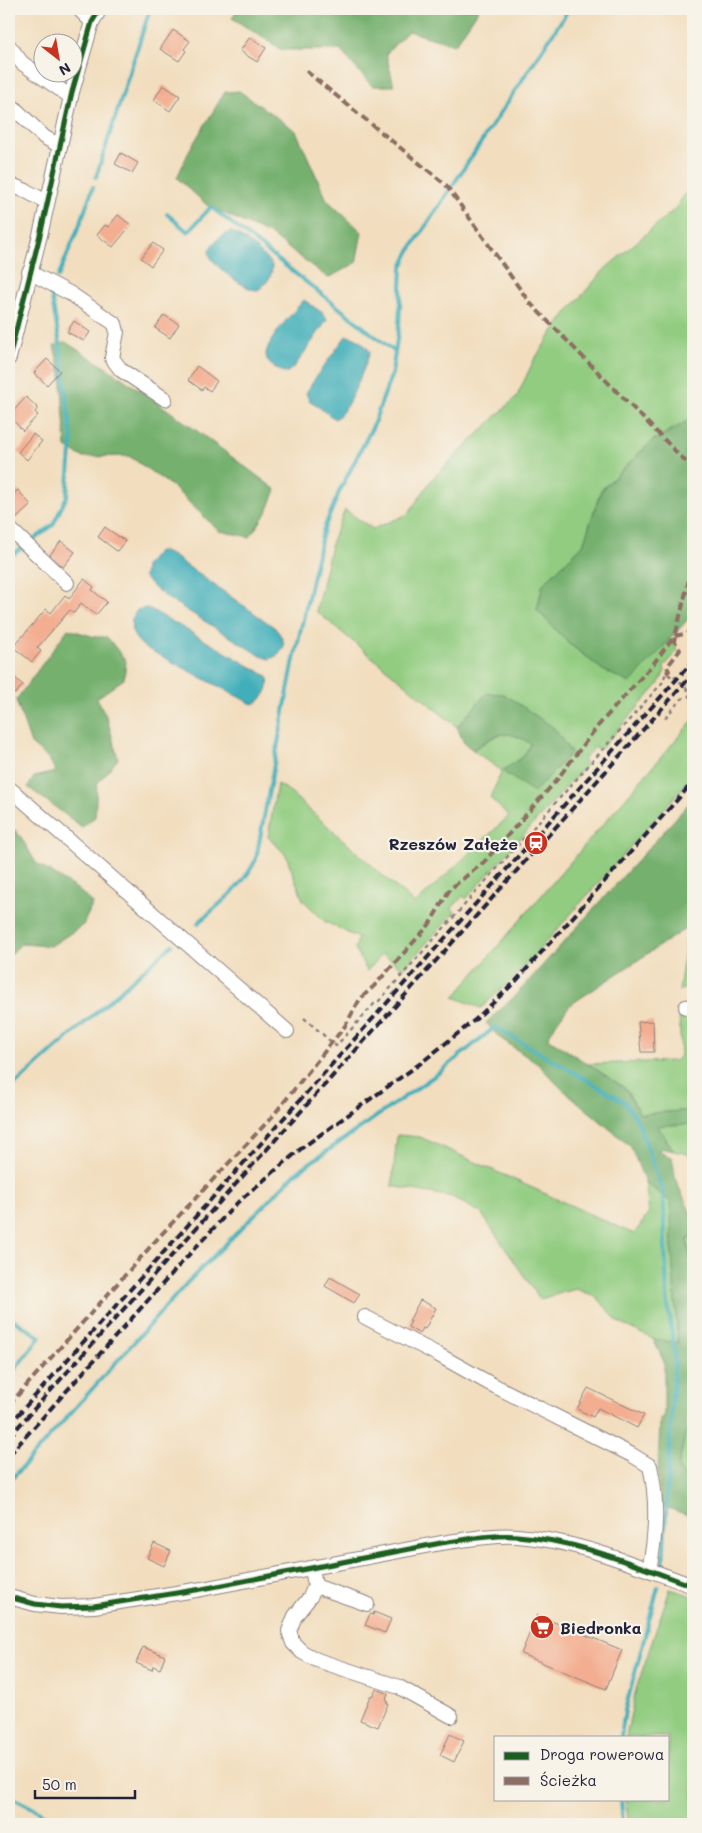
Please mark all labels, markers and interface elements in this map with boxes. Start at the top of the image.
north arrow [32,32,82,82]
text: N [55,59,74,80]
station icon: Rzeszów Załęże [523,830,549,856]
place label: Rzeszów Załęże [388,833,518,854]
supermarket icon: Biedronka [529,1614,555,1640]
place label: Biedronka [560,1617,642,1638]
legend [494,1736,670,1800]
text: Droga rowerowa [540,1744,664,1764]
scale bar [35,1768,135,1800]
text: Ścieżka [540,1770,597,1790]
text: 50 m [42,1774,77,1794]

